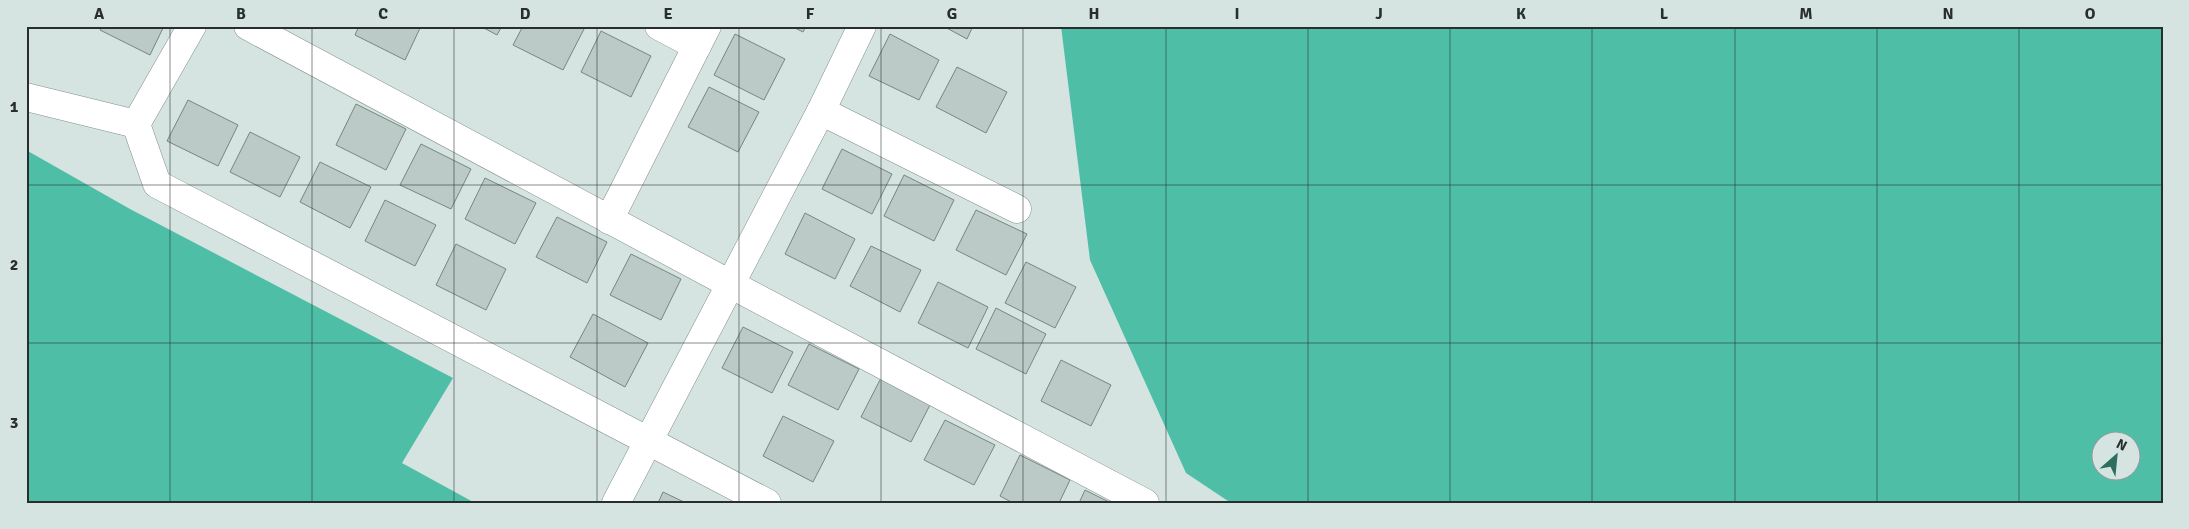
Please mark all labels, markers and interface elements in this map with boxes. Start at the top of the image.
text: A [94,4,105,24]
text: B [236,4,246,24]
text: C [378,4,388,24]
text: D [520,4,531,24]
text: E [663,4,673,24]
text: F [806,4,815,24]
text: G [947,4,957,24]
text: H [1089,4,1099,24]
text: I [1234,4,1240,24]
text: J [1375,4,1383,24]
text: K [1516,4,1526,24]
text: L [1660,4,1669,24]
text: M [1799,4,1813,24]
text: N [1942,4,1954,24]
text: O [2085,4,2096,24]
text: 1 [10,97,19,117]
text: 2 [10,255,18,275]
text: 3 [10,413,18,433]
north arrow [2092,432,2142,482]
text: N [2113,435,2130,455]

